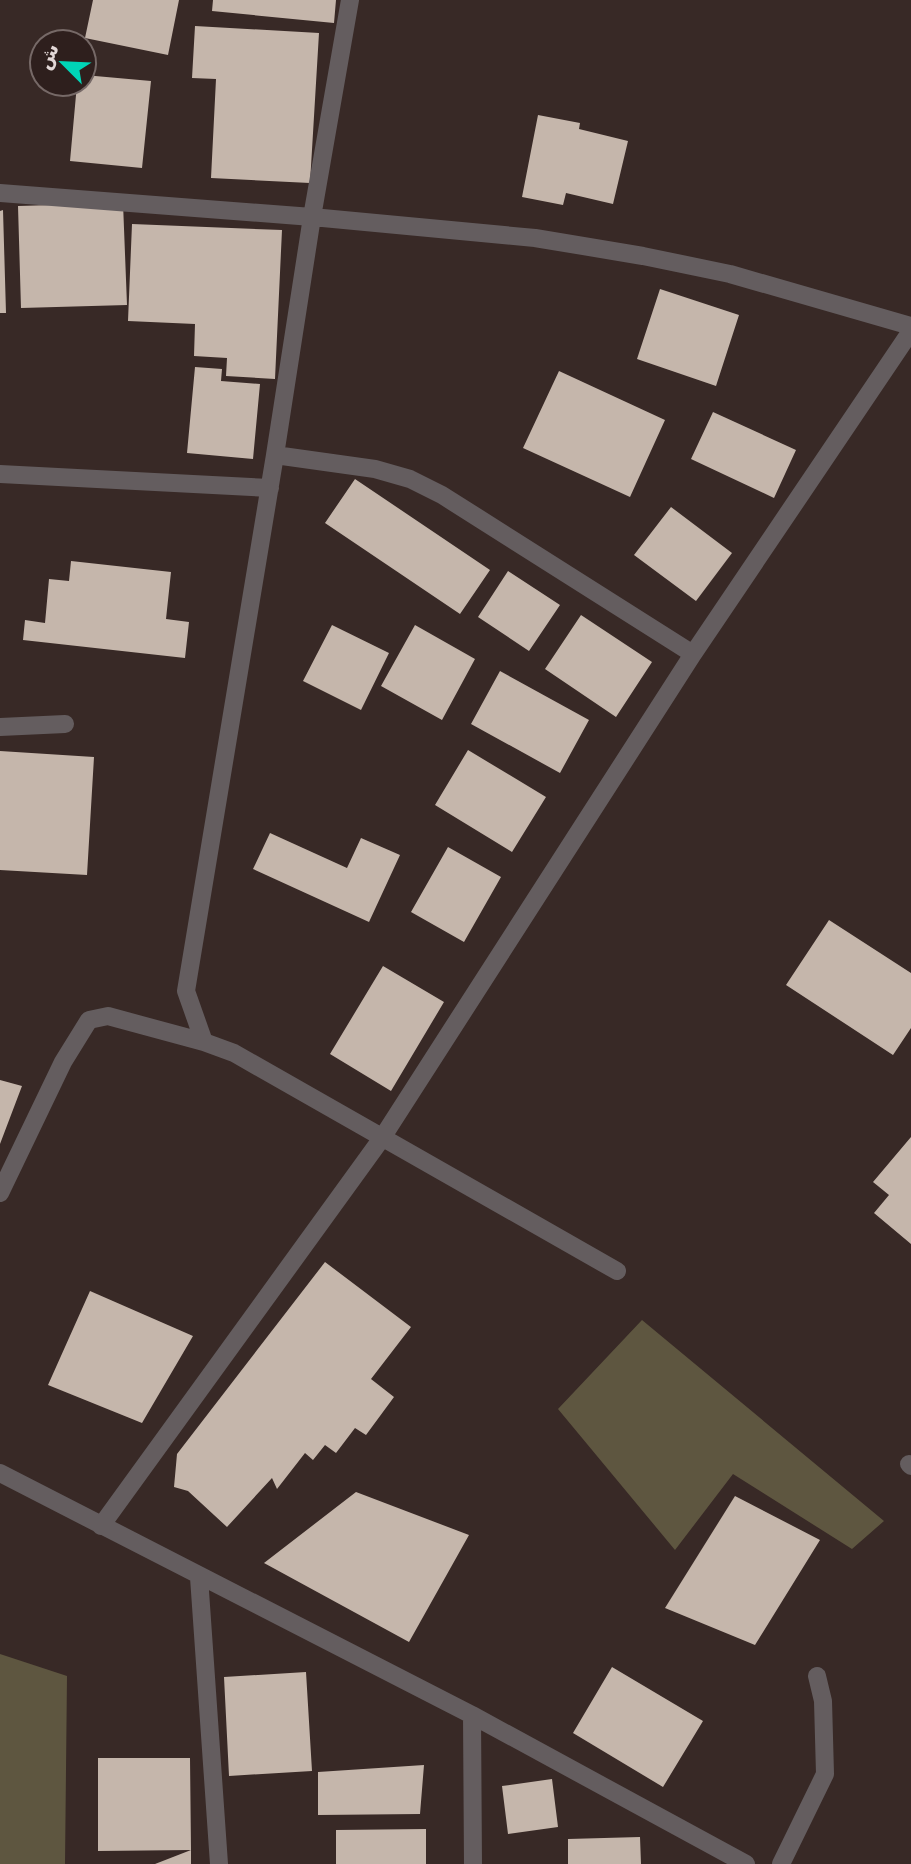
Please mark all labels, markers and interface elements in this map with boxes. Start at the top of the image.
north arrow [28,28,98,98]
text: ش [32,40,64,73]

